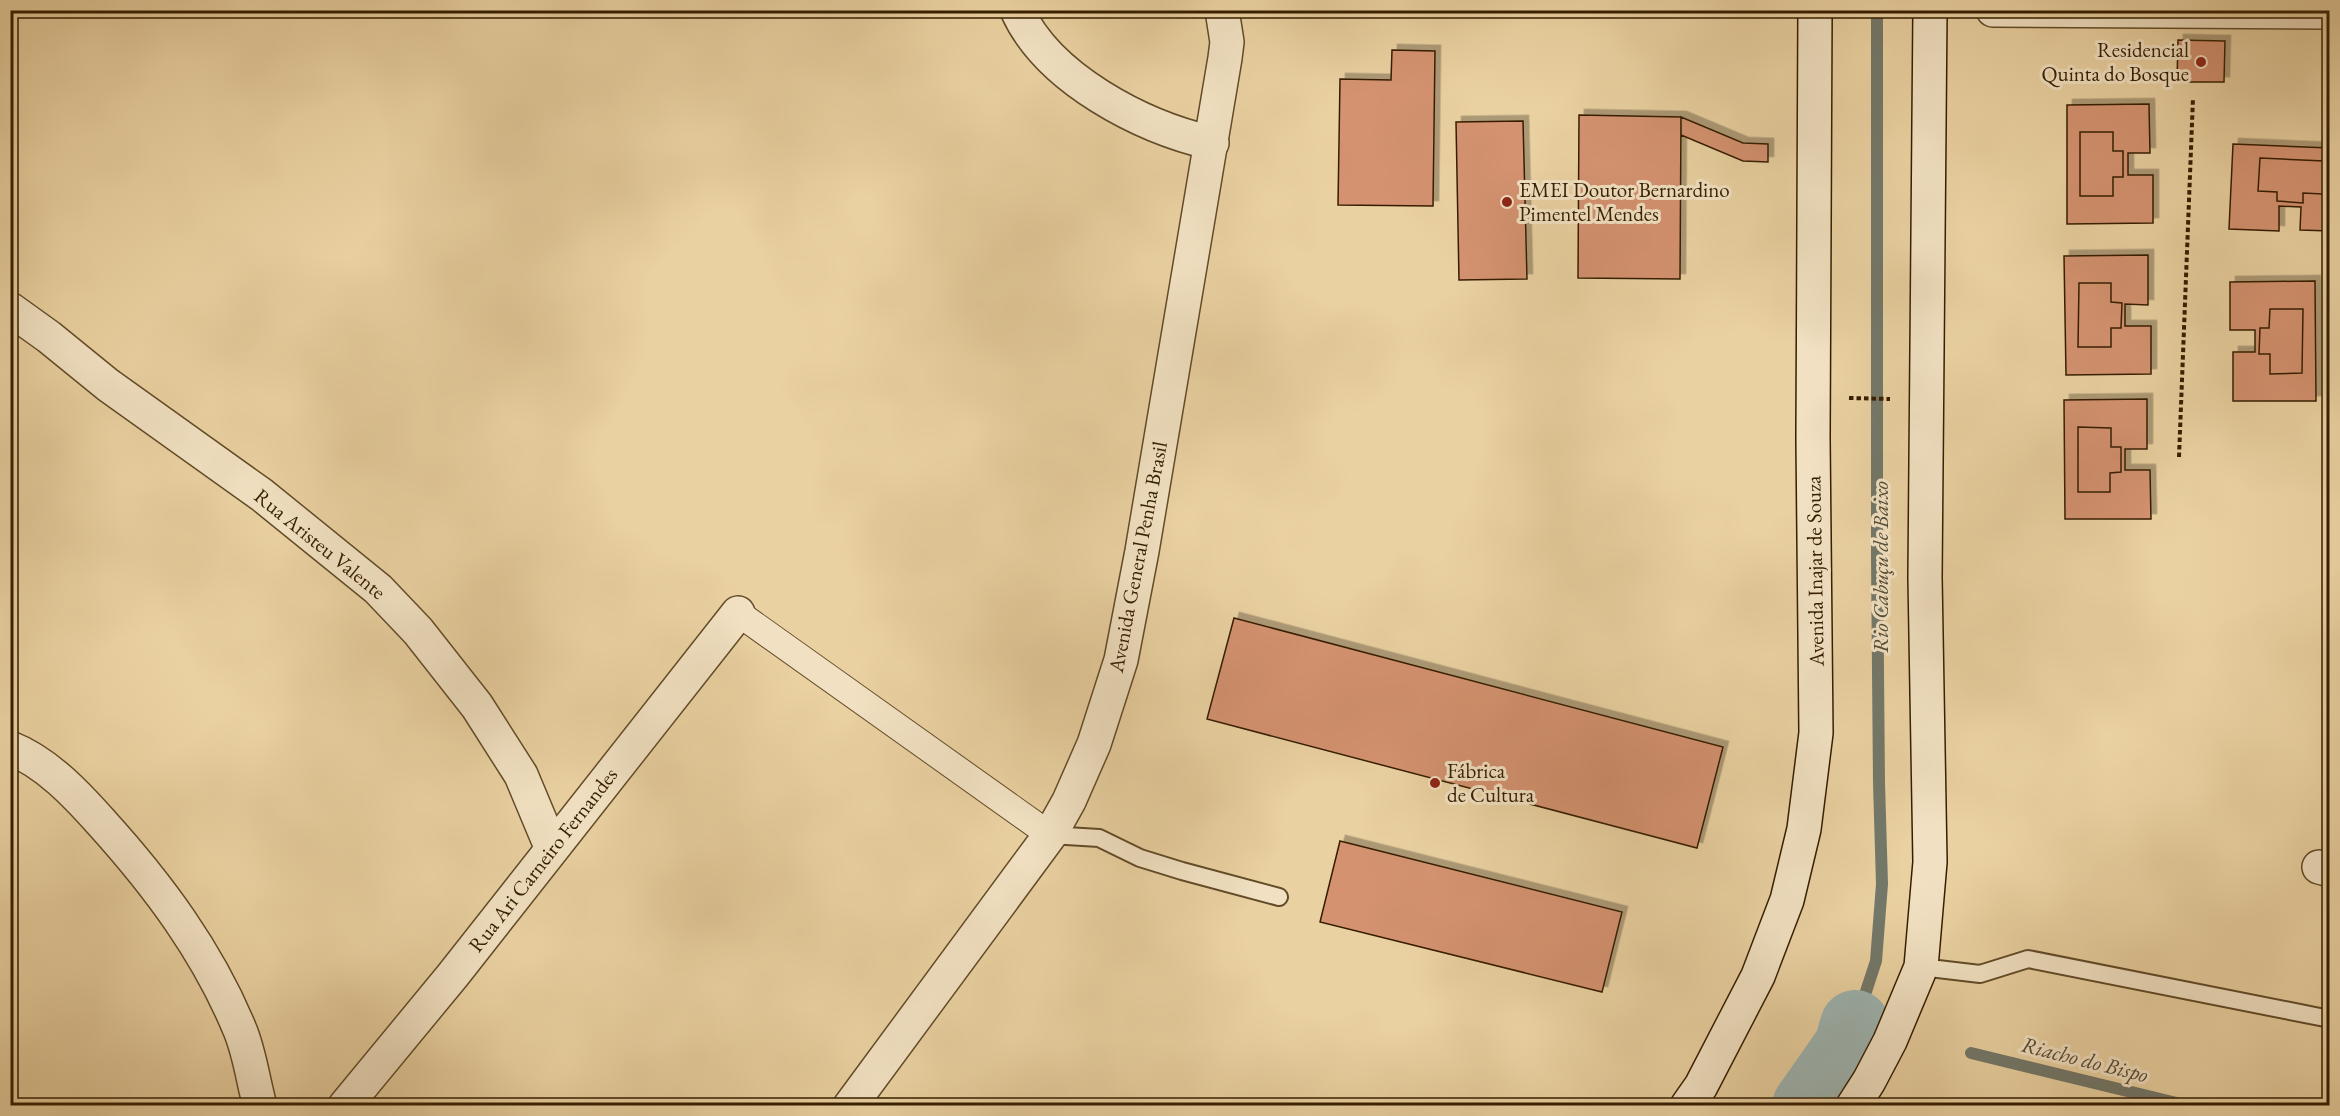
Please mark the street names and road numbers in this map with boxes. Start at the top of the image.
street label: Avenida General Penha Brasil [1102,439,1173,676]
street label: Avenida Inajar de Souza [1799,475,1830,668]
street label: Rua Aristeu Valente [249,482,392,605]
street label: Rua Ari Carneiro Fernandes [462,762,623,958]

